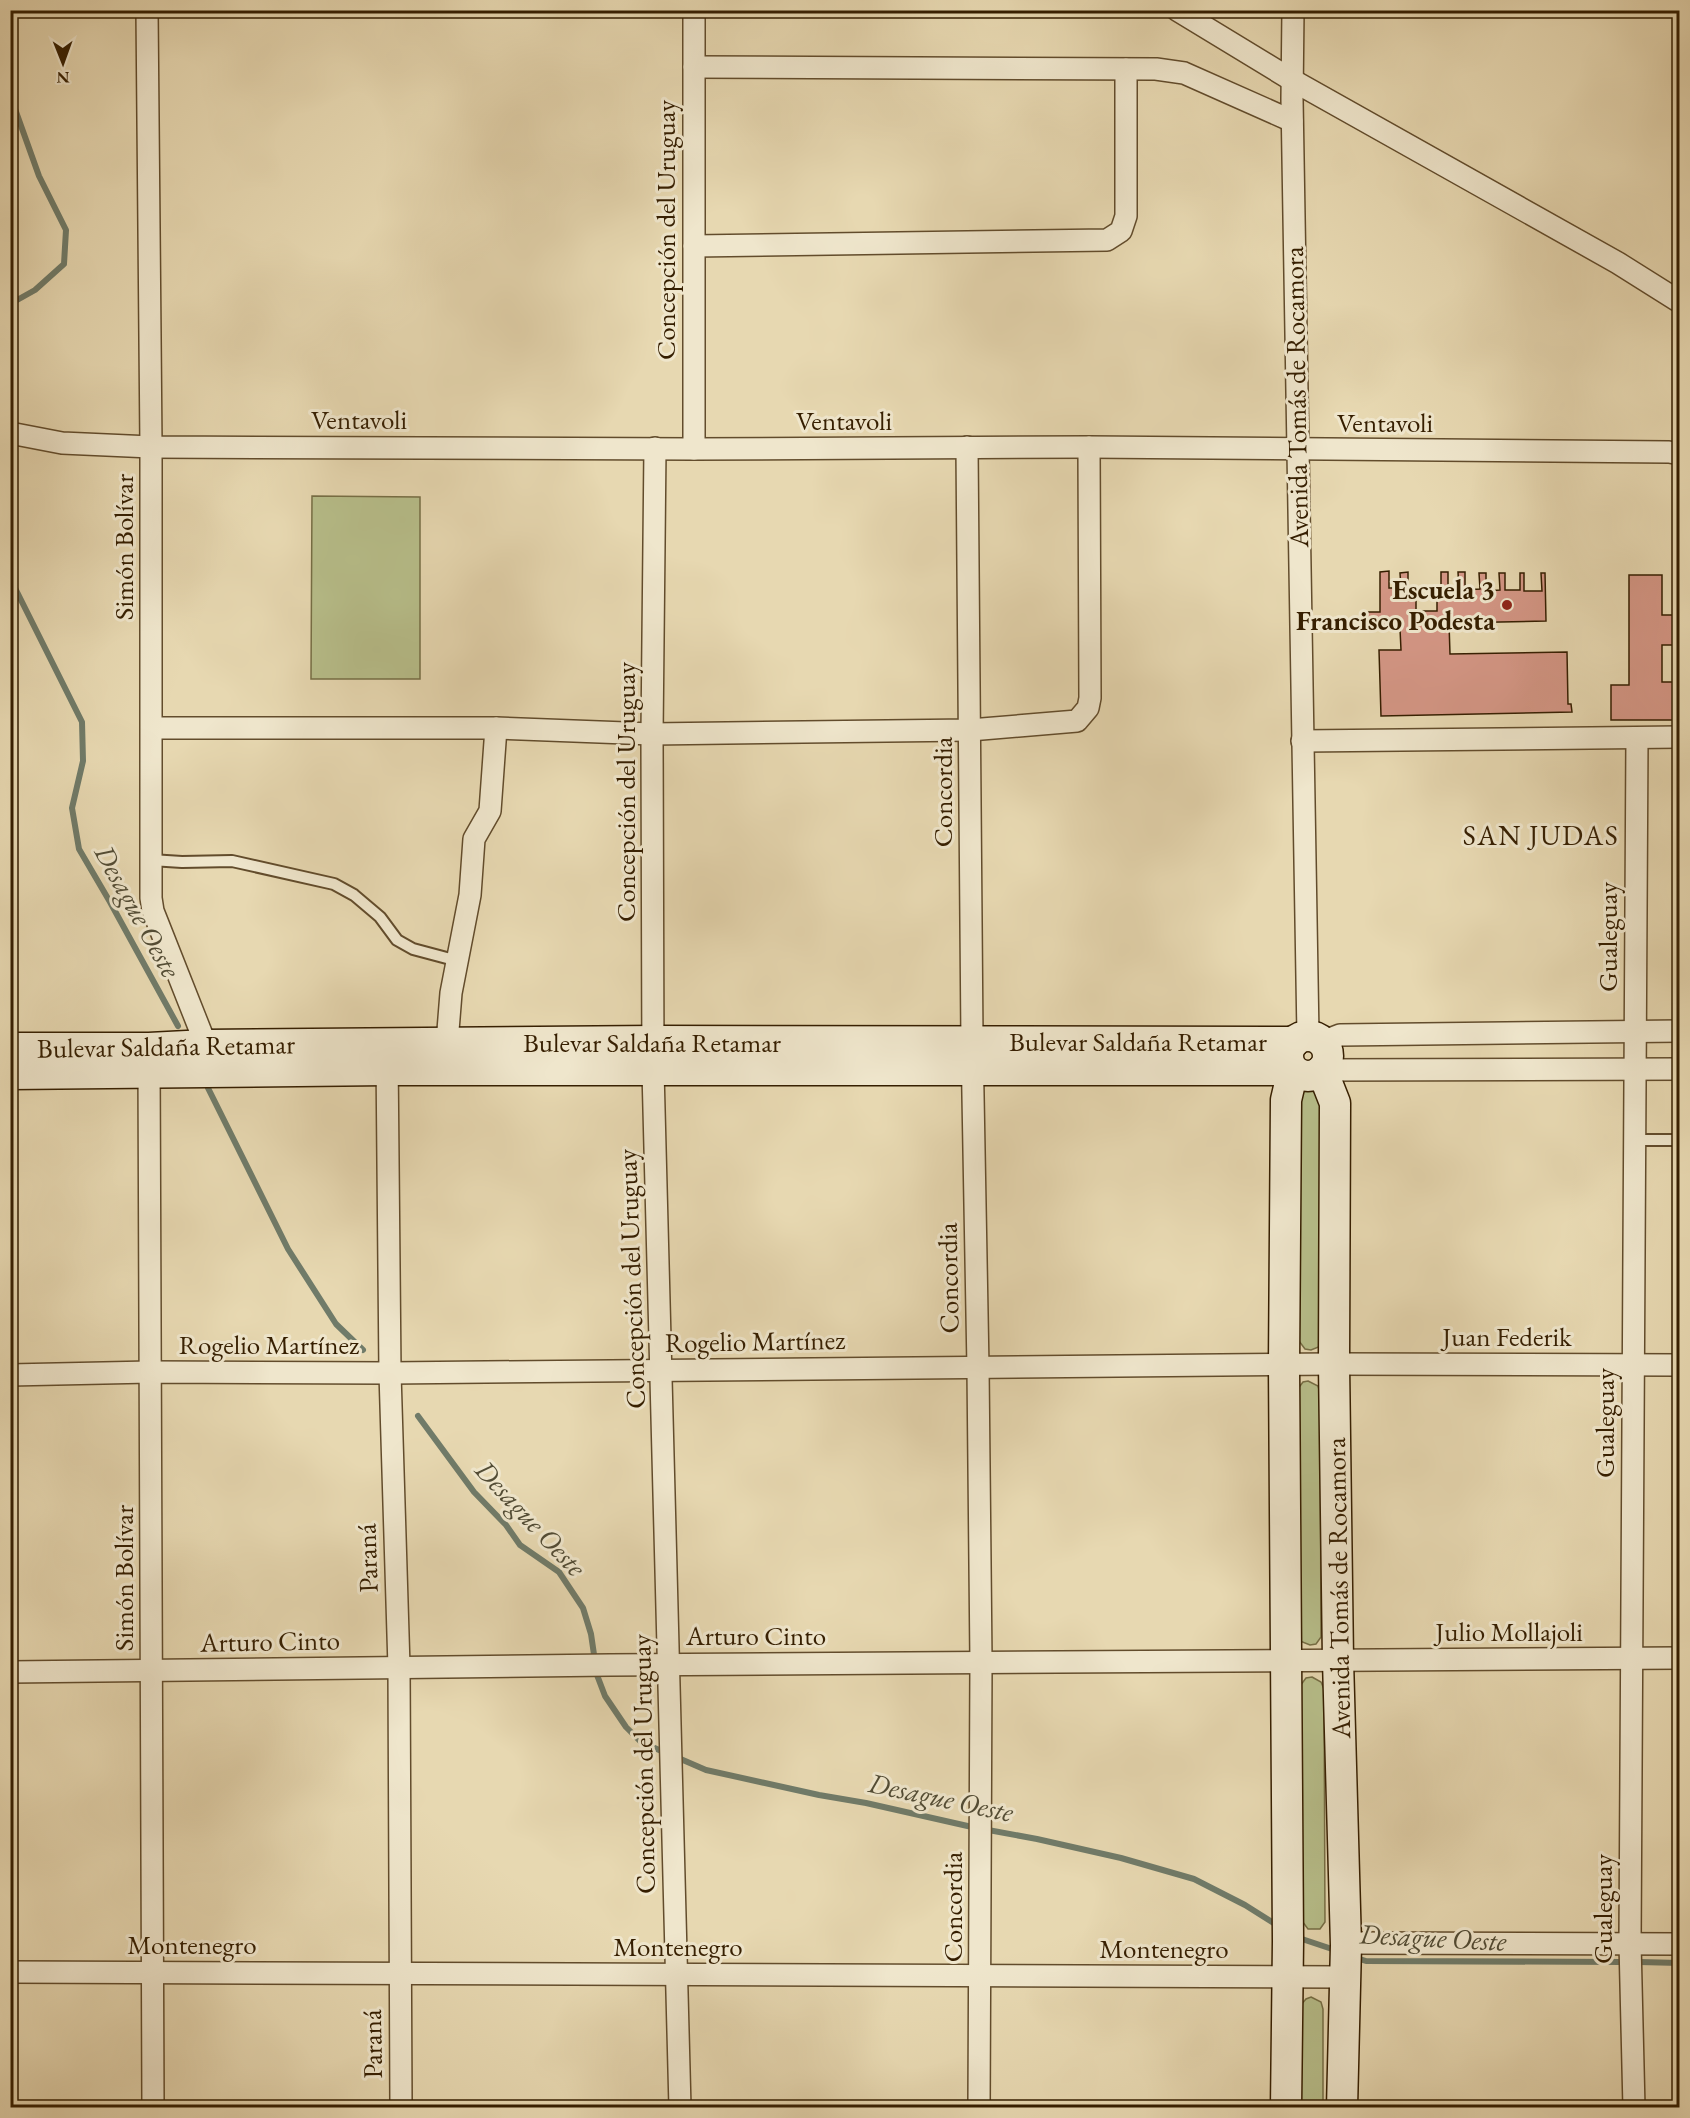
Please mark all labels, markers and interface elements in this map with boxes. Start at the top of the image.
north arrow [33,33,93,93]
text: N [57,67,70,88]
street label: Concepción del Uruguay [648,100,683,360]
street label: Avenida Tomás de Rocamora [1276,246,1316,549]
street label: Ventavoli [311,402,407,437]
street label: Ventavoli [796,403,892,438]
street label: Ventavoli [1337,405,1433,440]
street label: Simón Bolívar [106,474,141,620]
place label: Escuela 3 Francisco Podesta [1296,572,1495,638]
marker: Escuela 3 Francisco Podesta [1500,598,1514,612]
street label: Concepción del Uruguay [608,662,643,922]
street label: Concordia [925,736,960,847]
district label: SAN JUDAS [1463,817,1619,853]
water label: Desague Oeste [86,837,190,984]
street label: Gualeguay [1590,882,1625,992]
street label: Bulevar Saldaña Retamar [1009,1024,1267,1059]
street label: Bulevar Saldaña Retamar [523,1025,781,1060]
street label: Bulevar Saldaña Retamar [37,1026,295,1066]
street label: Concepción del Uruguay [609,1148,653,1410]
street label: Concordia [930,1222,966,1334]
street label: Juan Federik [1440,1319,1572,1354]
street label: Rogelio Martínez [665,1322,846,1360]
street label: Rogelio Martínez [179,1327,360,1362]
street label: Gualeguay [1587,1368,1622,1478]
street label: Avenida Tomás de Rocamora [1318,1437,1358,1740]
water label: Desague Oeste [467,1451,595,1584]
street label: Simón Bolívar [106,1505,141,1651]
street label: Paraná [348,1523,386,1593]
street label: Julio Mollajoli [1433,1614,1583,1649]
street label: Arturo Cinto [685,1618,826,1653]
street label: Arturo Cinto [199,1622,340,1660]
street label: Concepción del Uruguay [623,1634,663,1894]
water label: Desague Oeste [864,1764,1017,1830]
street label: Concordia [935,1851,970,1962]
street label: Gualeguay [1585,1854,1620,1964]
water label: Desague Oeste [1358,1915,1508,1959]
street label: Montenegro [127,1927,257,1962]
street label: Montenegro [613,1929,743,1964]
street label: Montenegro [1099,1931,1229,1966]
street label: Paraná [354,2009,390,2079]

